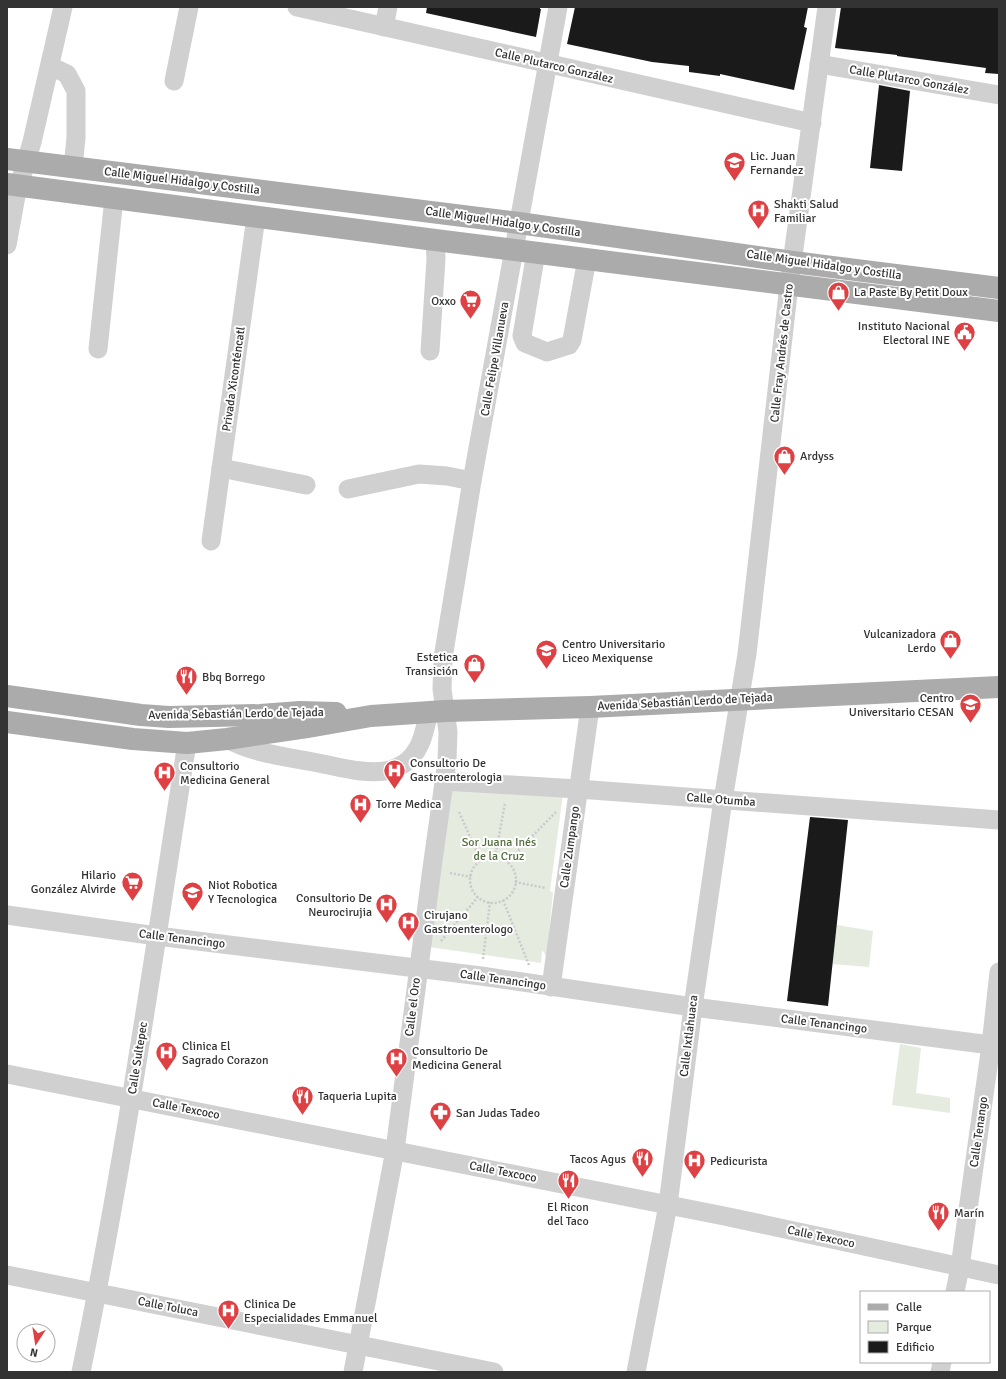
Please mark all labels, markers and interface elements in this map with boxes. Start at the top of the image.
street label: Calle Plutarco González [493,45,615,87]
street label: Calle Plutarco González [848,62,970,98]
place label: Lic. Juan Fernandez [750,149,803,178]
school or university icon: Lic. Juan Fernandez [721,150,747,183]
street label: Calle Miguel Hidalgo y Costilla [103,164,261,198]
place label: Shakti Salud Familiar [774,197,839,226]
hospital icon: Shakti Salud Familiar [746,198,772,231]
street label: Calle Miguel Hidalgo y Costilla [424,204,582,240]
street label: Calle Miguel Hidalgo y Costilla [745,247,903,283]
shop icon: La Paste By Petit Doux [826,279,852,312]
street label: Calle Fray Andrés de Castro [767,283,797,423]
place label: La Paste By Petit Doux [854,285,968,300]
supermarket icon: Oxxo [458,288,484,321]
place label: Oxxo [431,294,456,309]
street label: Calle Felipe Villanueva [478,301,512,417]
place label: Instituto Nacional Electoral INE [858,319,950,348]
public building icon: Instituto Nacional Electoral INE [952,320,978,353]
street label: Privada Xiconténcatl [219,325,249,432]
shop icon: Ardyss [771,443,797,476]
place label: Ardyss [800,449,834,464]
place label: Vulcanizadora Lerdo [864,627,936,656]
shop icon: Vulcanizadora Lerdo [938,628,964,661]
place label: Centro Universitario Liceo Mexiquense [562,637,665,666]
school or university icon: Centro Universitario Liceo Mexiquense [534,638,560,671]
place label: Estetica Transición [405,650,458,679]
shop icon: Estetica Transición [461,651,487,684]
restaurant icon: Bbq Borrego [173,664,199,697]
place label: Bbq Borrego [202,670,265,685]
street label: Avenida Sebastián Lerdo de Tejada [597,690,773,714]
place label: Centro Universitario CESAN [849,691,954,720]
school or university icon: Centro Universitario CESAN [957,692,983,725]
street label: Avenida Sebastián Lerdo de Tejada [148,705,324,723]
place label: Consultorio De Gastroenterologia [410,756,502,785]
hospital icon: Consultorio De Gastroenterologia [382,757,408,790]
place label: Consultorio Medicina General [180,759,270,788]
hospital icon: Consultorio Medicina General [152,760,178,793]
street label: Calle Otumba [686,790,756,810]
hospital icon: Torre Medica [348,791,374,824]
place label: Torre Medica [376,797,441,812]
street label: Calle Zumpango [557,805,583,889]
park label: Sor Juana Inés de la Cruz [462,835,536,864]
place label: Hilario González Alvirde [31,868,116,897]
supermarket icon: Hilario González Alvirde [119,869,145,902]
place label: Niot Robotica Y Tecnologica [208,878,277,907]
school or university icon: Niot Robotica Y Tecnologica [179,879,205,912]
place label: Consultorio De Neurocirujia [296,891,372,920]
hospital icon: Consultorio De Neurocirujia [374,892,400,925]
place label: Cirujano Gastroenterologo [424,908,513,937]
hospital icon: Cirujano Gastroenterologo [396,909,422,942]
street label: Calle Tenancingo [138,926,226,952]
street label: Calle Tenancingo [459,967,547,993]
street label: Calle el Oro [402,977,424,1037]
street label: Calle Ixtlahuaca [677,994,701,1078]
street label: Calle Tenancingo [780,1011,868,1037]
street label: Calle Sultepec [125,1020,151,1095]
place label: Clinica El Sagrado Corazon [182,1039,268,1068]
hospital icon: Clinica El Sagrado Corazon [153,1040,179,1073]
place label: Consultorio De Medicina General [412,1044,502,1073]
hospital icon: Consultorio De Medicina General [384,1045,410,1078]
restaurant icon: Taqueria Lupita [289,1083,315,1116]
place label: Taqueria Lupita [318,1089,397,1104]
street label: Calle Texcoco [151,1095,221,1123]
street label: Calle Tenango [967,1096,991,1168]
pharmacy icon: San Judas Tadeo [428,1100,454,1133]
place label: San Judas Tadeo [456,1106,540,1121]
restaurant icon: Tacos Agus [629,1146,655,1179]
hospital icon: Pedicurista [681,1148,707,1181]
place label: Tacos Agus [570,1152,626,1167]
place label: Pedicurista [710,1154,768,1169]
street label: Calle Texcoco [468,1158,538,1186]
restaurant icon: El Ricon del Taco [555,1167,581,1200]
place label: El Ricon del Taco [547,1200,589,1229]
restaurant icon: Marín [926,1200,952,1233]
place label: Marín [954,1206,984,1221]
street label: Calle Texcoco [786,1223,856,1251]
legend [860,1291,990,1363]
street label: Calle Toluca [136,1294,200,1320]
place label: Clinica De Especialidades Emmanuel [244,1297,378,1326]
hospital icon: Clinica De Especialidades Emmanuel [215,1298,241,1331]
text: Calle [896,1300,922,1315]
text: Parque [896,1320,932,1335]
north arrow [16,1323,56,1363]
text: Edificio [896,1340,934,1355]
text: N [29,1345,39,1359]

